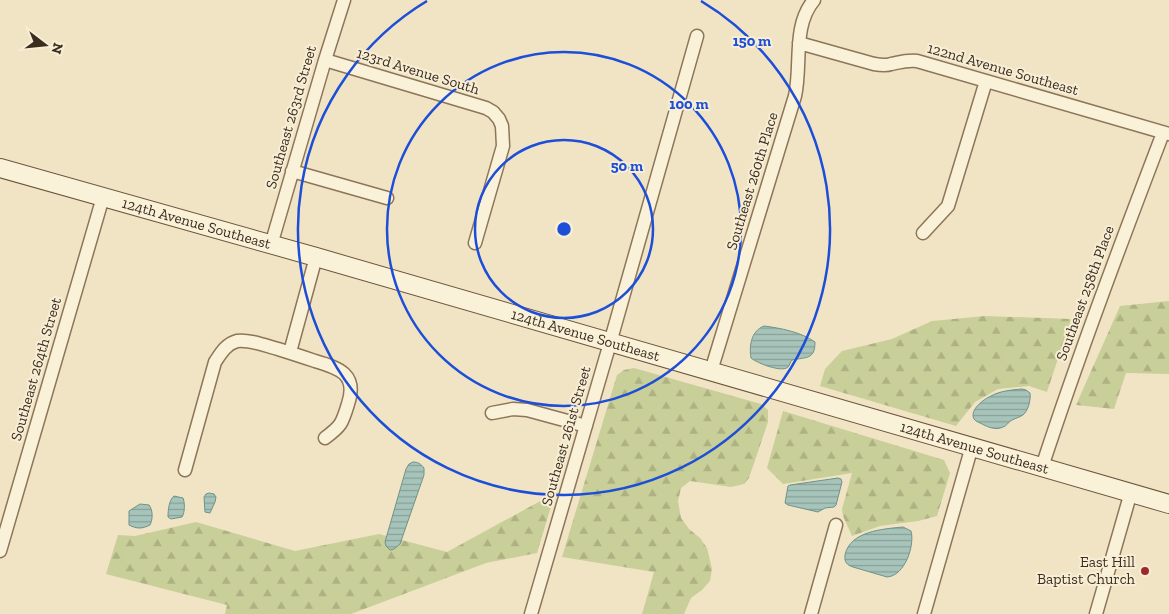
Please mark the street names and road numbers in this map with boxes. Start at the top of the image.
street label: 122nd Avenue Southeast [925,39,1081,99]
street label: Southeast 263rd Street [262,43,320,191]
street label: 123rd Avenue South [354,44,482,98]
street label: Southeast 260th Place [722,110,782,252]
street label: 124th Avenue Southeast [120,194,273,253]
street label: Southeast 258th Place [1052,223,1118,363]
street label: Southeast 264th Street [7,295,65,443]
street label: 124th Avenue Southeast [509,305,662,365]
street label: Southeast 261st Street [537,364,595,508]
street label: 124th Avenue Southeast [898,418,1052,478]

